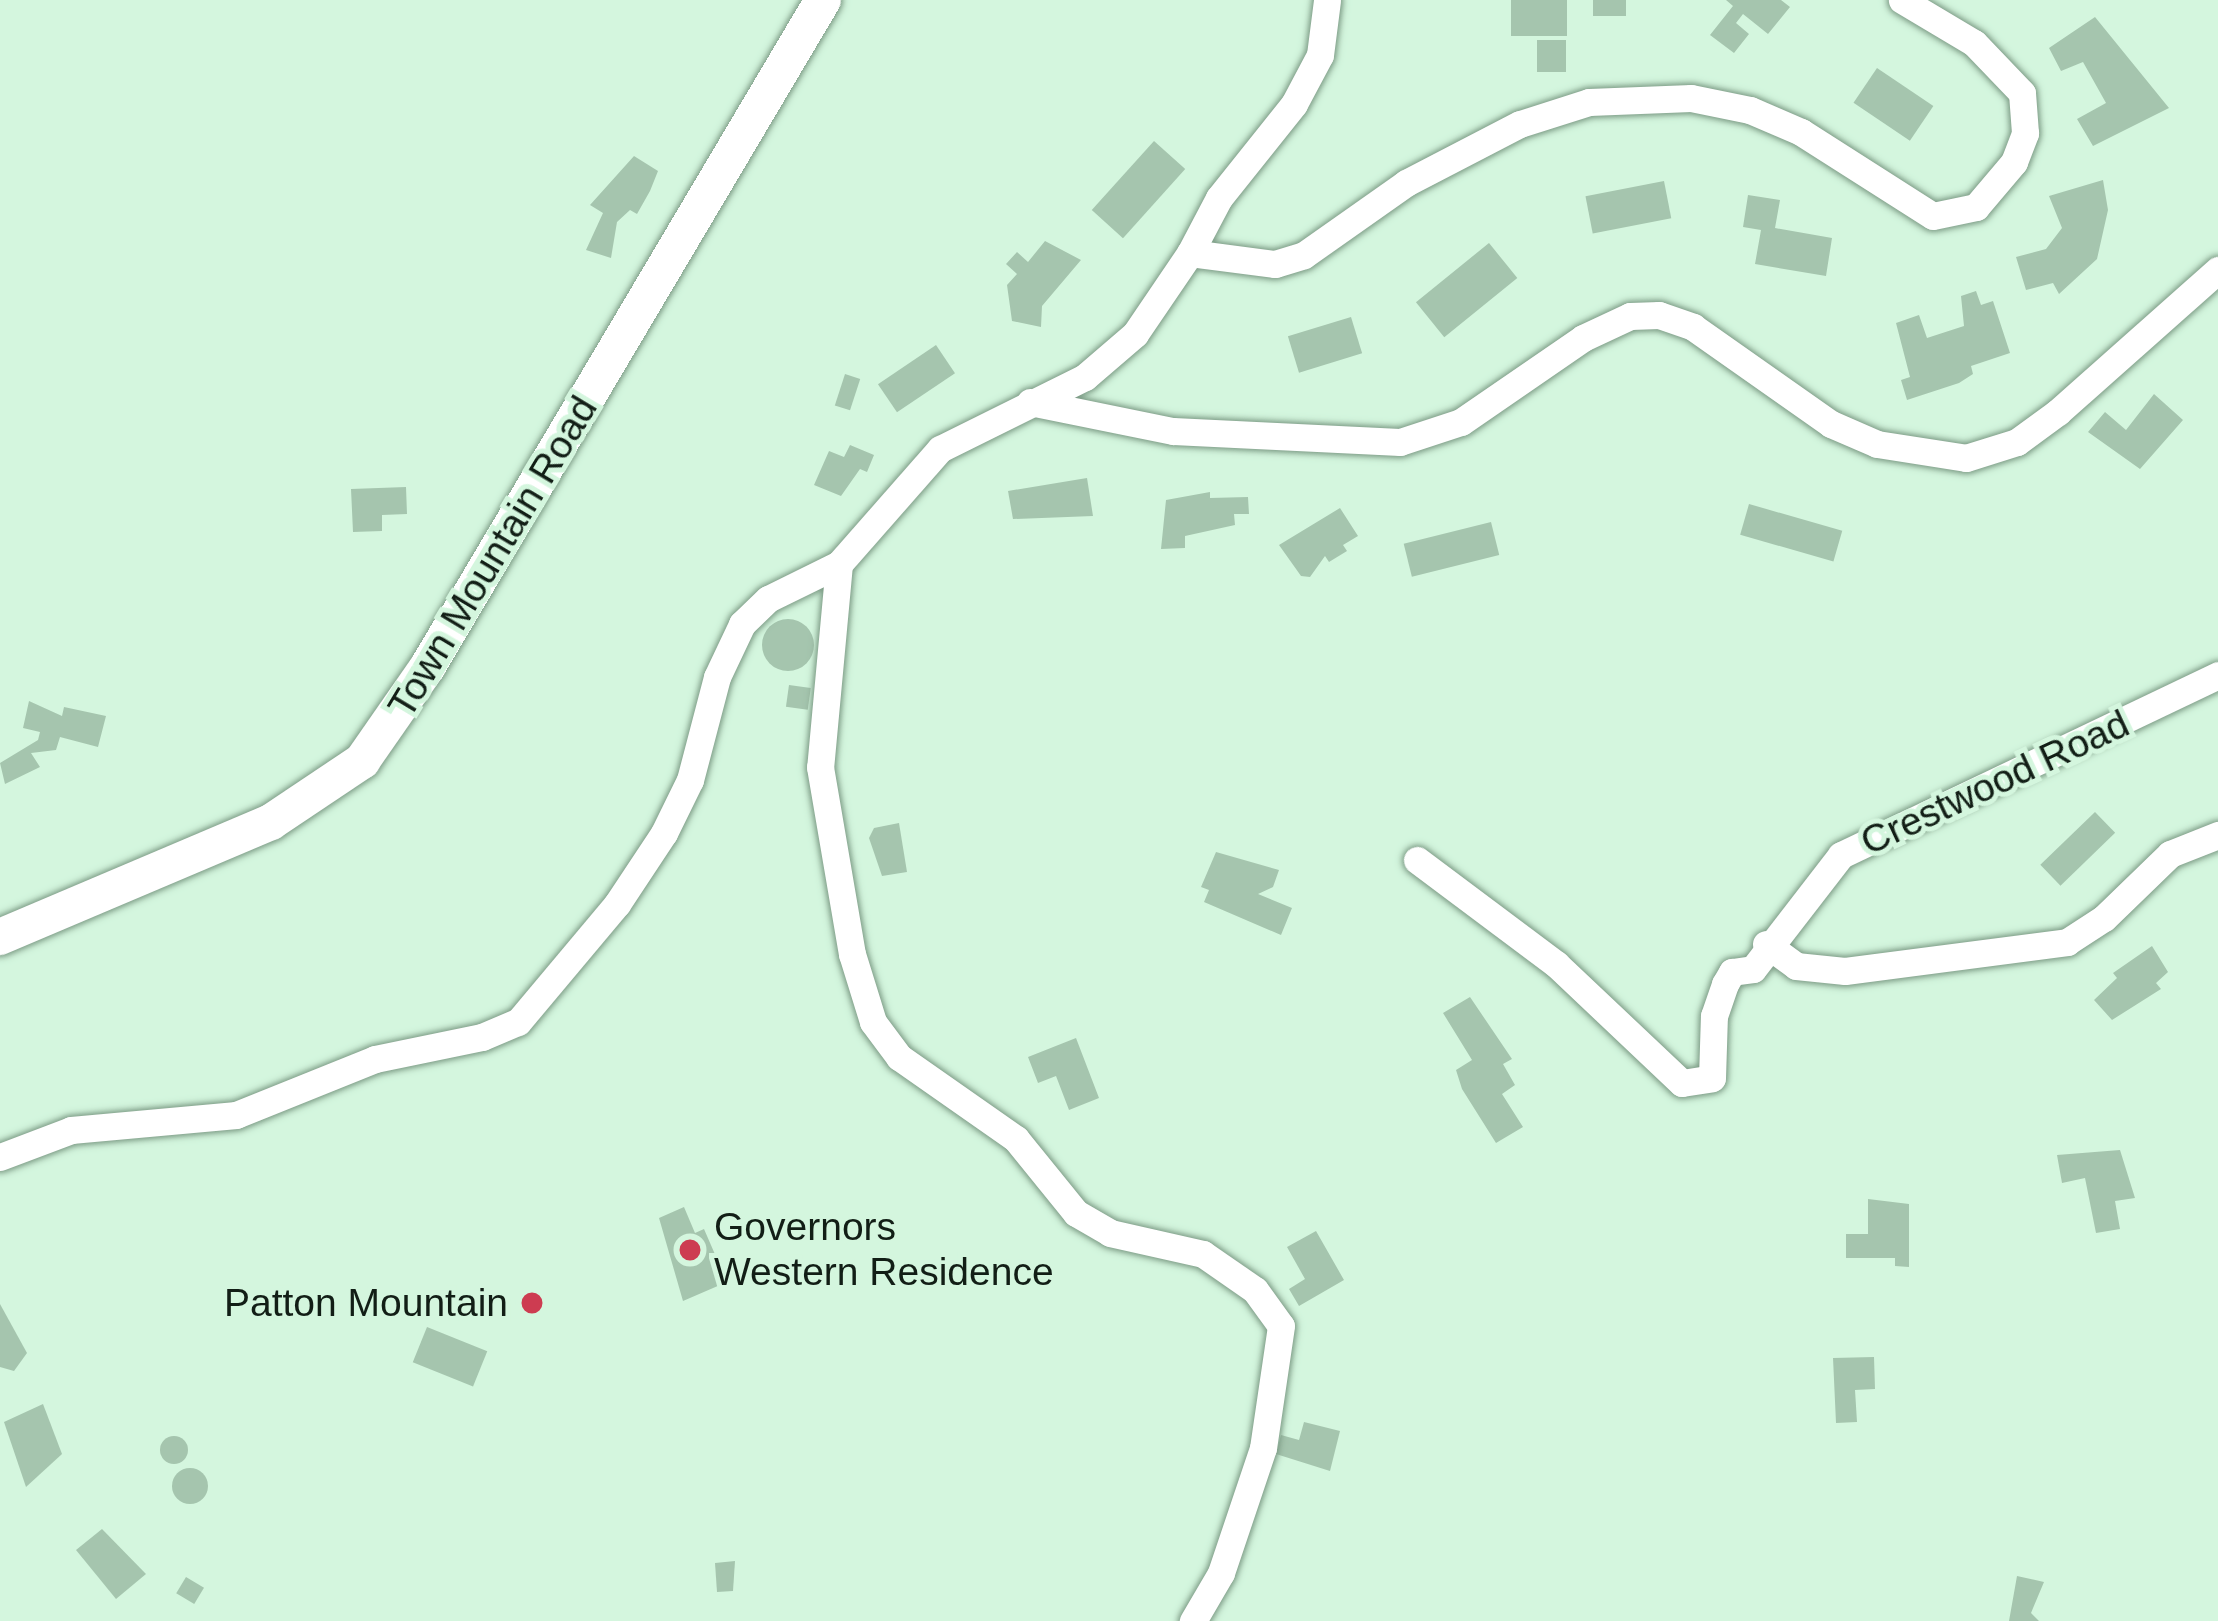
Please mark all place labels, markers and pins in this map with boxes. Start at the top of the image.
place label: Governors Western Residence [714,1205,1054,1296]
marker: Governors Western Residence [677,1237,703,1263]
place label: Patton Mountain [224,1280,508,1326]
marker: Patton Mountain [519,1290,545,1316]

